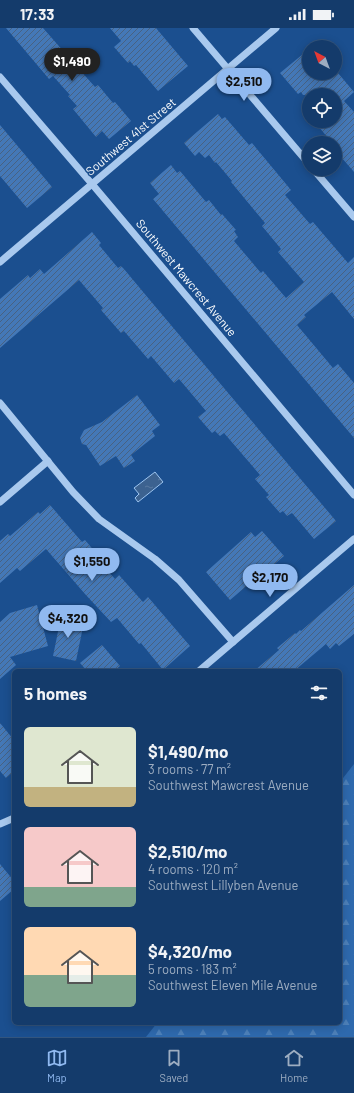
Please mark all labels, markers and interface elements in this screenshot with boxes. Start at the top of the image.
text: 17:33 [20,5,54,23]
north arrow [302,40,342,80]
map controls [302,40,342,176]
pin: $1,490 [39,48,105,82]
text: $1,490 [53,53,91,69]
pin: $2,510 [211,68,277,102]
text: $2,510 [225,73,263,89]
button: locate [302,88,342,128]
street label: Southwest 41st Street [83,95,178,178]
button: layers [302,136,342,176]
street label: Southwest Mawcrest Avenue [134,216,240,339]
pin: $1,550 [59,548,125,582]
text: $1,550 [74,553,110,569]
pin: $2,170 [237,564,303,598]
text: $2,170 [252,569,288,585]
pin: $4,320 [35,605,101,639]
text: $4,320 [48,610,88,626]
icon: filters [308,682,330,704]
text: 5 homes [24,683,87,703]
text: $1,490/mo [148,741,228,761]
icon: home [56,743,104,791]
text: 3 rooms · 77 m² [148,761,231,777]
text: Southwest Mawcrest Avenue [148,777,309,793]
text: $2,510/mo [148,841,228,861]
icon: home [56,843,104,891]
text: 4 rooms · 120 m² [148,861,238,877]
text: Southwest Lillyben Avenue [148,877,298,893]
text: $4,320/mo [148,941,232,961]
icon: home [56,943,104,991]
text: 5 rooms · 183 m² [148,961,237,977]
text: Southwest Eleven Mile Avenue [148,977,317,993]
tab: Map [46,1047,68,1084]
tab: Saved [160,1047,188,1084]
tab: Home [280,1047,308,1084]

